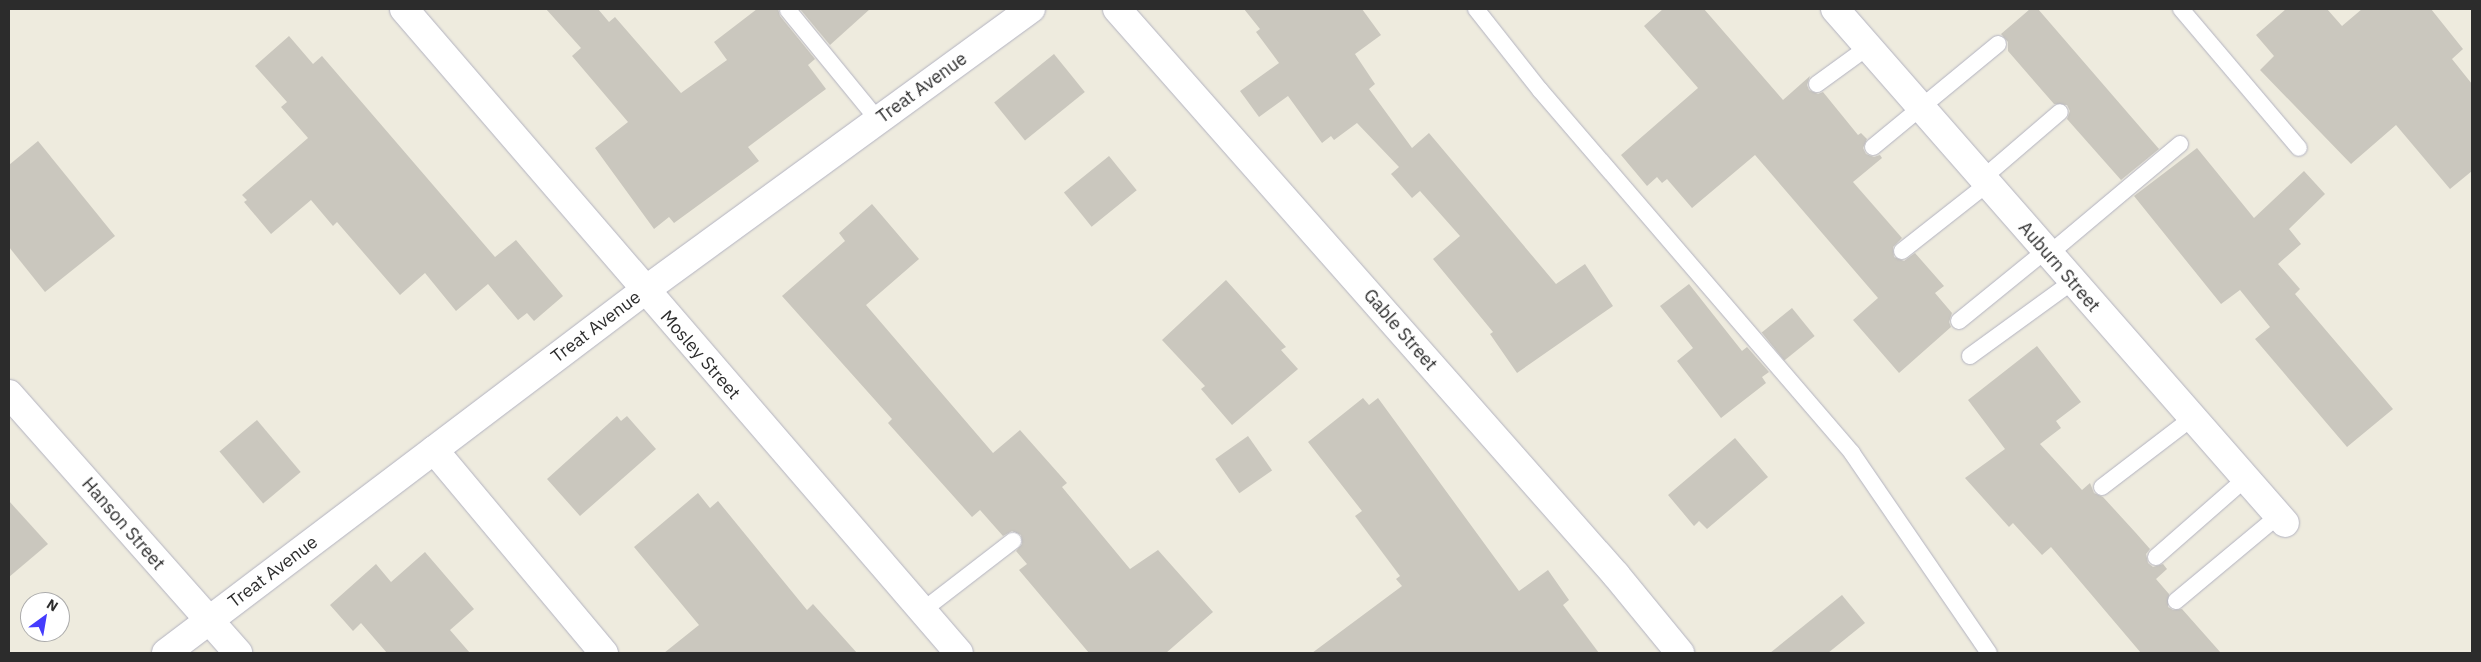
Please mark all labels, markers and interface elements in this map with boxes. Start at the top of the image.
street label: Treat Avenue [873,48,971,128]
street label: Auburn Street [2014,217,2104,317]
street label: Gable Street [1359,285,1441,375]
street label: Treat Avenue [547,286,645,368]
street label: Mosley Street [656,306,744,404]
street label: Hanson Street [77,473,169,575]
street label: Treat Avenue [224,531,322,613]
north arrow [20,592,70,642]
text: N [43,595,61,615]

